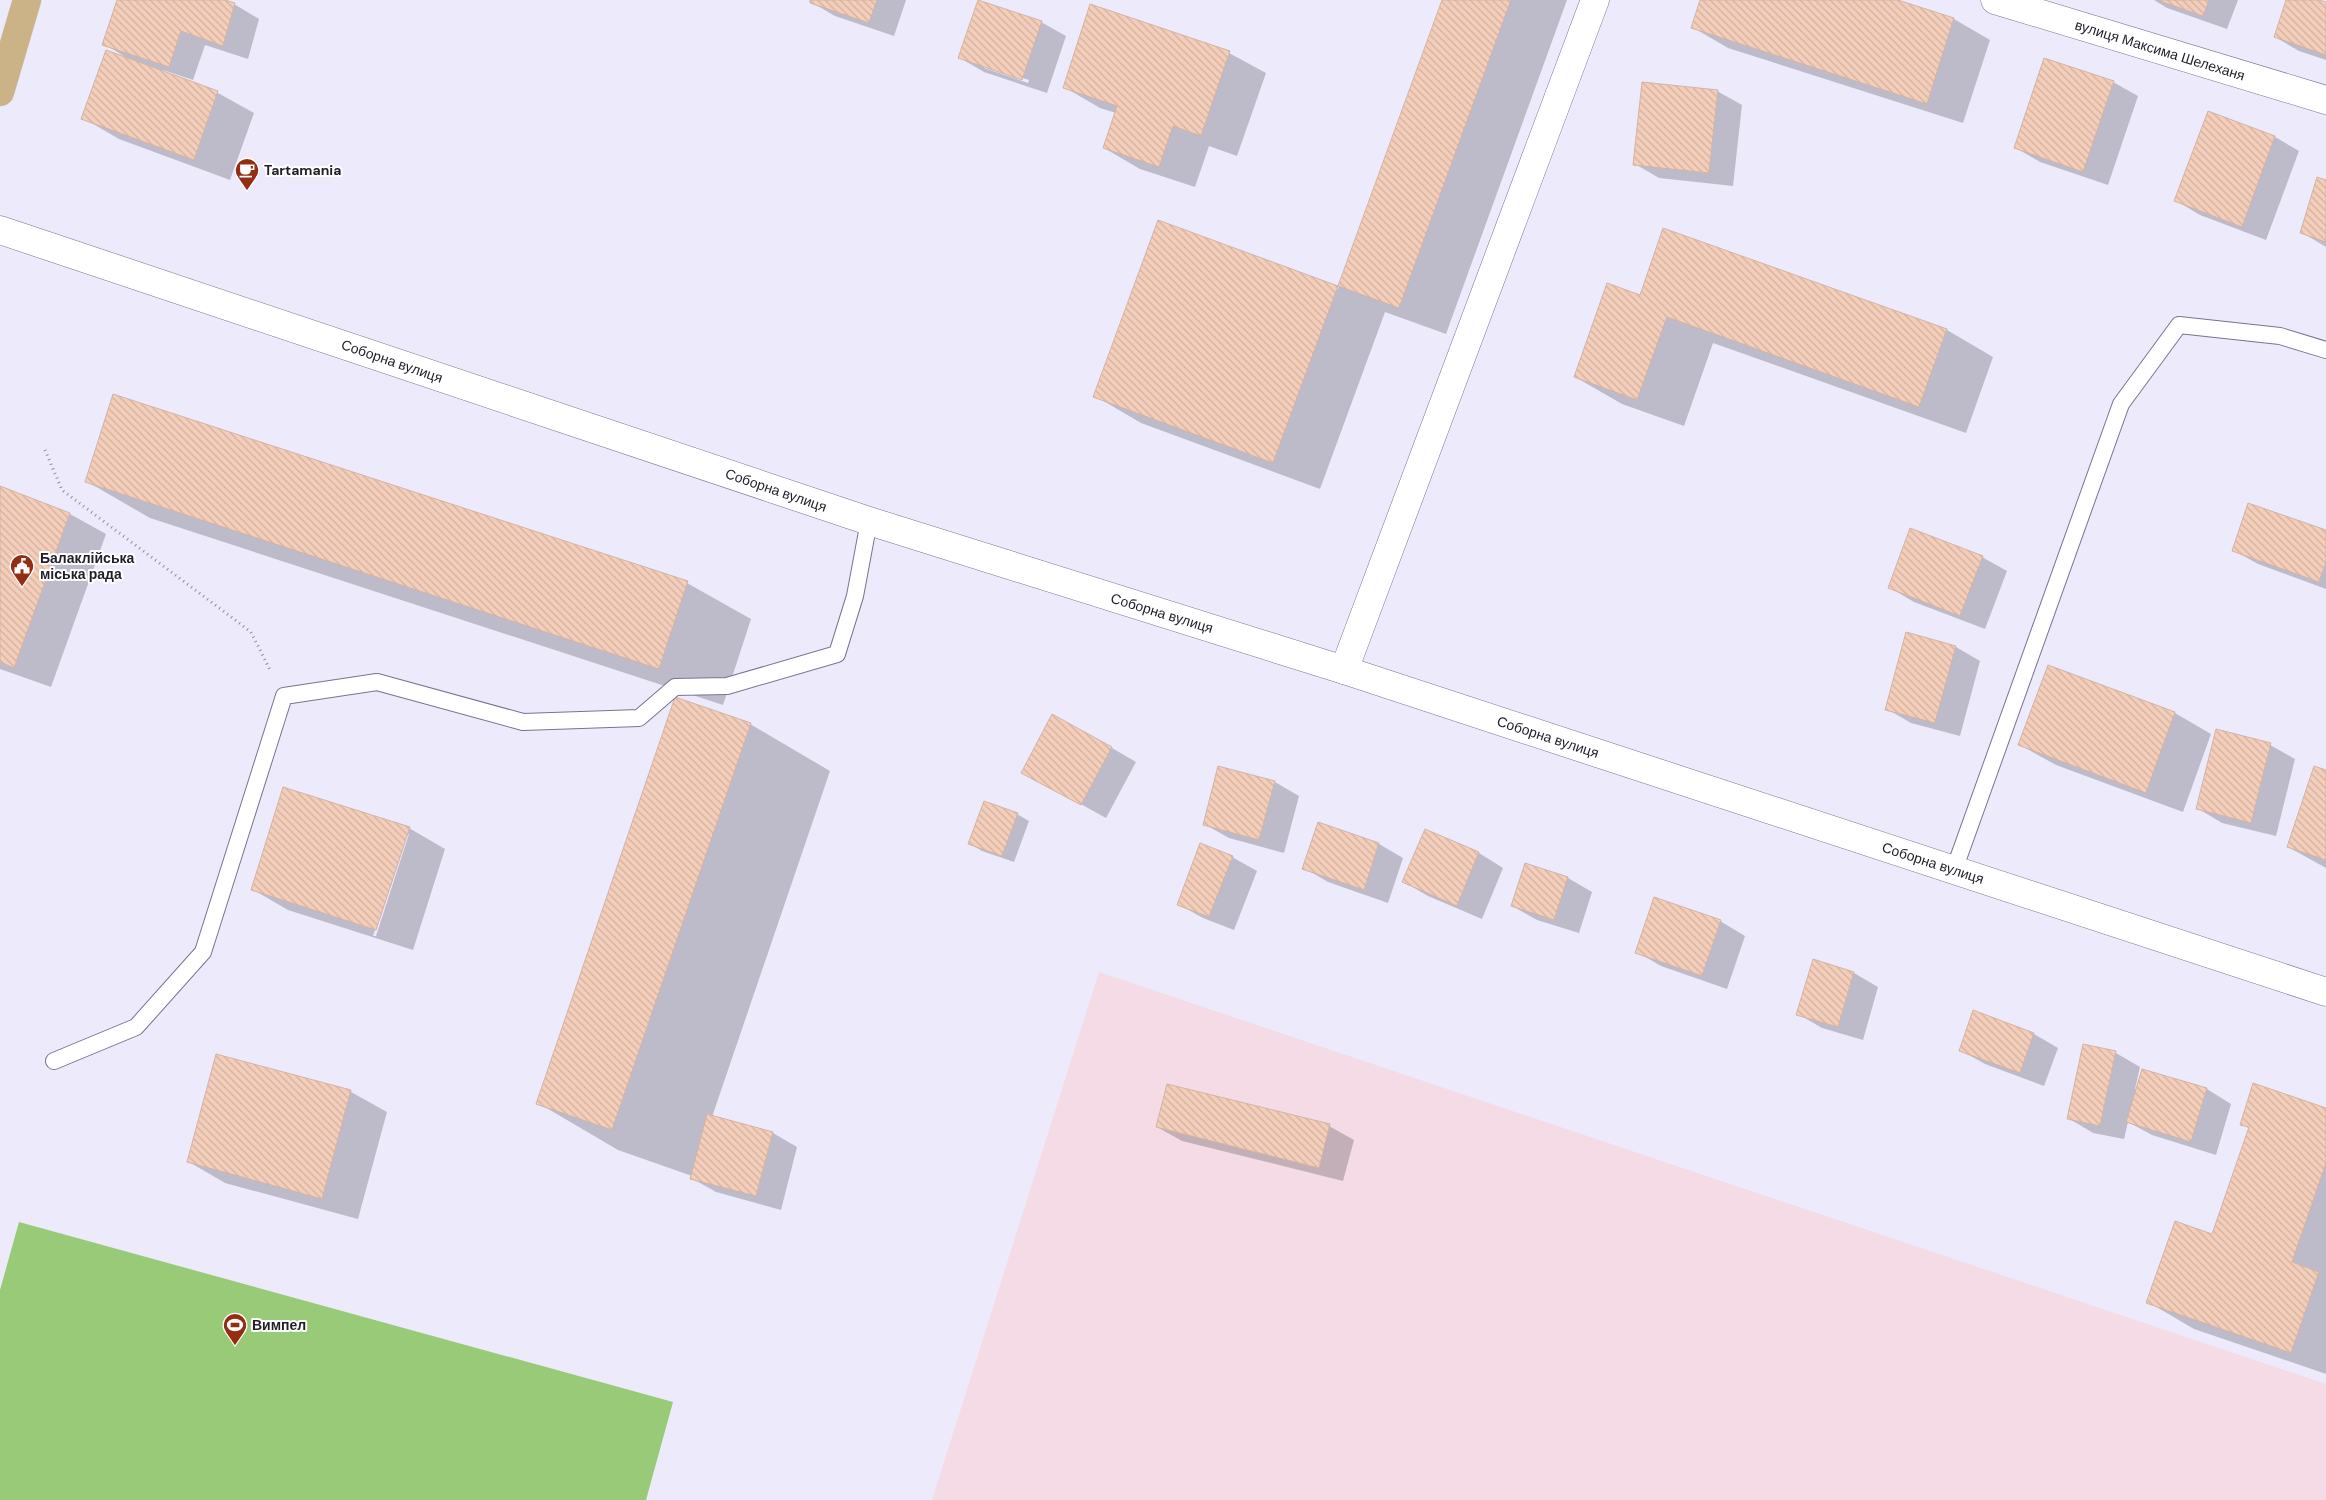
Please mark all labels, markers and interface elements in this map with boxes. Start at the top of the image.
street label: вулиця Максима Шелеханя [2073,16,2247,84]
cafe icon: Tartamania [234,157,260,191]
place label: Tartamania [264,161,341,179]
street label: Соборна вулиця [339,335,445,387]
street label: Соборна вулиця [723,464,829,516]
place label: Балаклійська міська рада [40,549,134,583]
public building icon: Балаклійська міська рада [9,553,35,587]
street label: Соборна вулиця [1109,589,1215,637]
street label: Соборна вулиця [1495,712,1601,762]
street label: Соборна вулиця [1880,838,1986,888]
sports icon: Вимпел [222,1312,248,1346]
place label: Вимпел [252,1316,306,1334]

